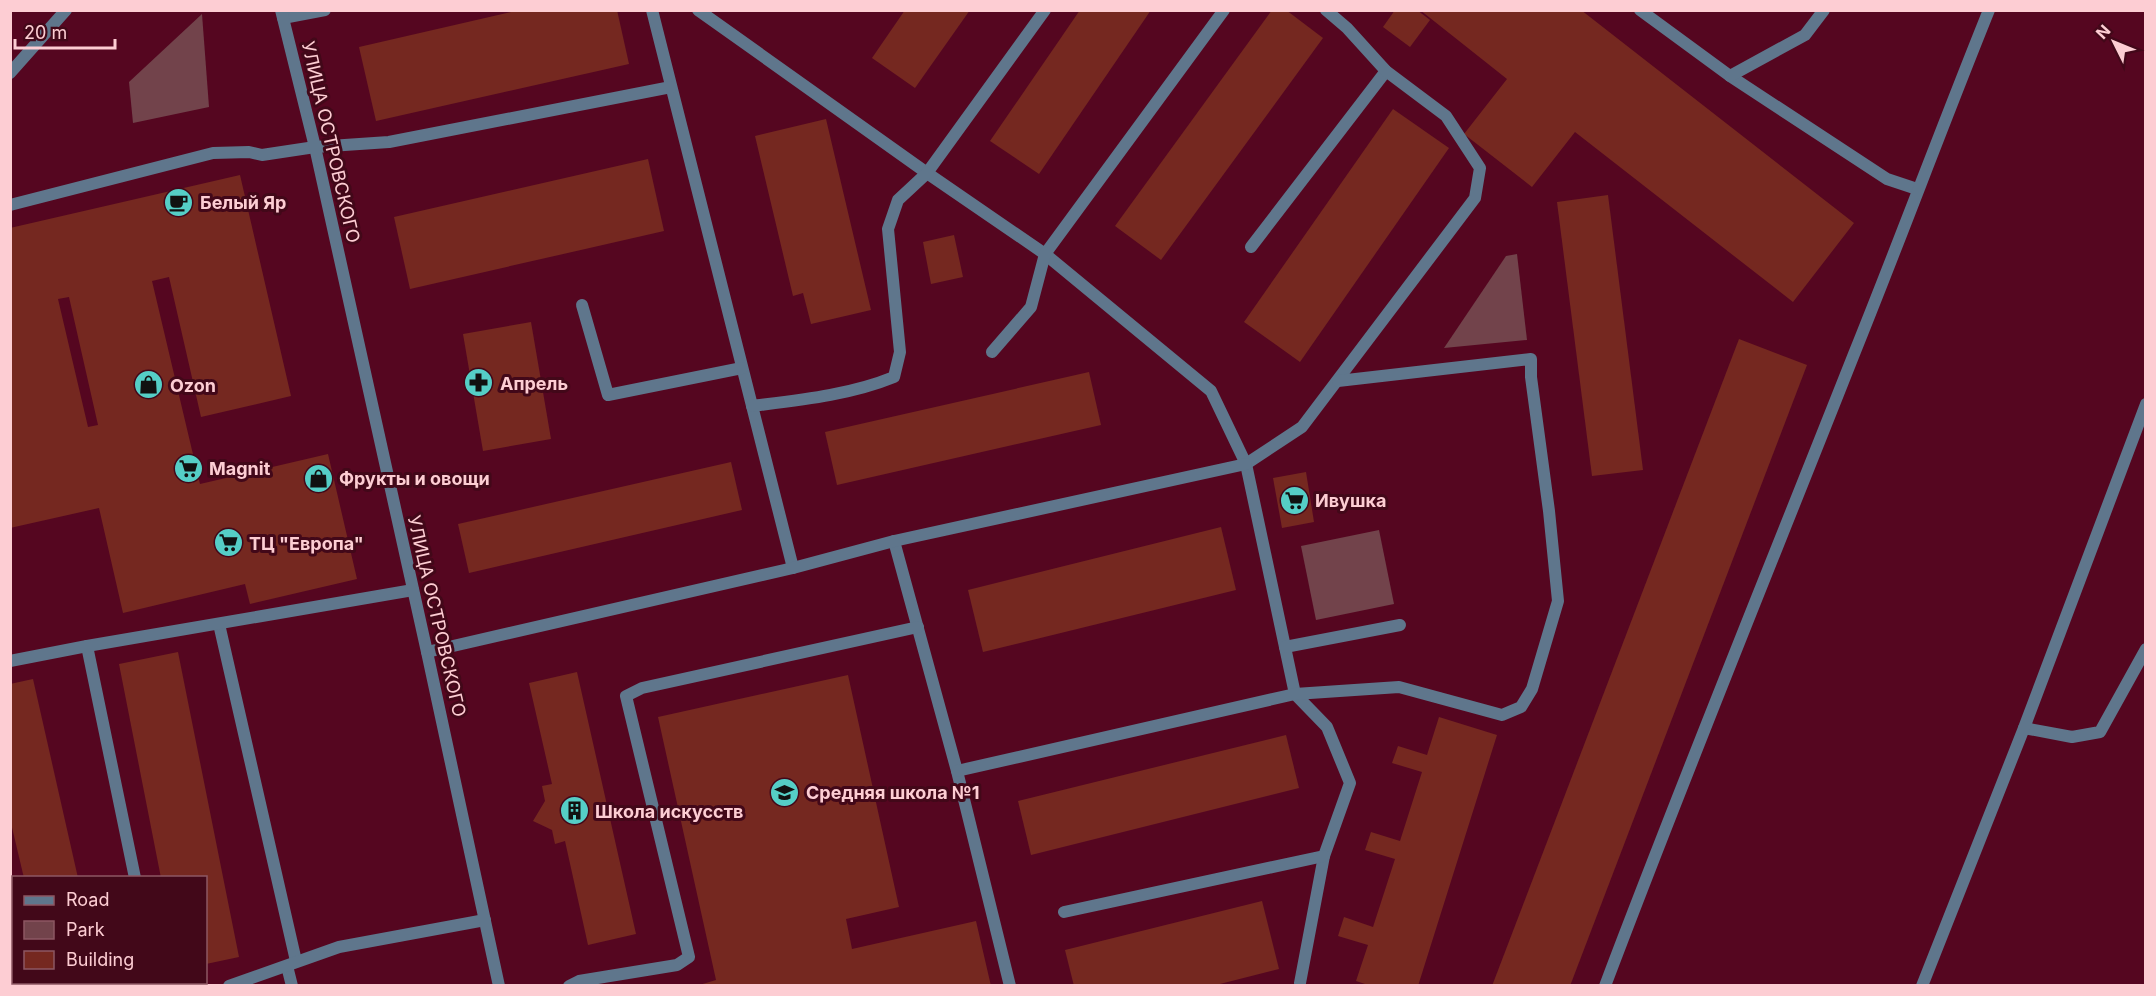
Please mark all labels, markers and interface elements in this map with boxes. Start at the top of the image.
scale bar [15,12,116,50]
north arrow [2084,12,2144,72]
text: N [2092,20,2115,43]
text: 20 m [24,22,67,43]
street label: УЛИЦА ОСТРОВСКОГО [298,39,364,245]
cafe icon: Белый Яр [163,186,195,218]
place label: Белый Яр [200,192,286,213]
pharmacy icon: Апрель [463,367,495,399]
shop icon: Ozon [133,369,165,401]
place label: Апрель [500,373,568,394]
place label: Ozon [170,375,216,396]
supermarket icon: Magnit [172,452,204,484]
place label: Magnit [209,458,271,479]
shop icon: Фрукты и овощи [302,462,334,494]
place label: Фрукты и овощи [339,468,490,489]
supermarket icon: Ивушка [1278,484,1310,516]
place label: Ивушка [1315,490,1386,511]
street label: УЛИЦА ОСТРОВСКОГО [404,513,470,719]
supermarket icon: ТЦ "Европа" [212,527,244,559]
place label: ТЦ "Европа" [249,533,364,554]
school or university icon: Средняя школа №1 [769,776,801,808]
place label: Средняя школа №1 [806,782,979,803]
building icon: Школа искусств [558,795,590,827]
place label: Школа искусств [595,801,743,822]
legend [12,876,207,984]
text: Road [66,889,109,910]
text: Park [66,919,105,940]
text: Building [66,949,134,970]

